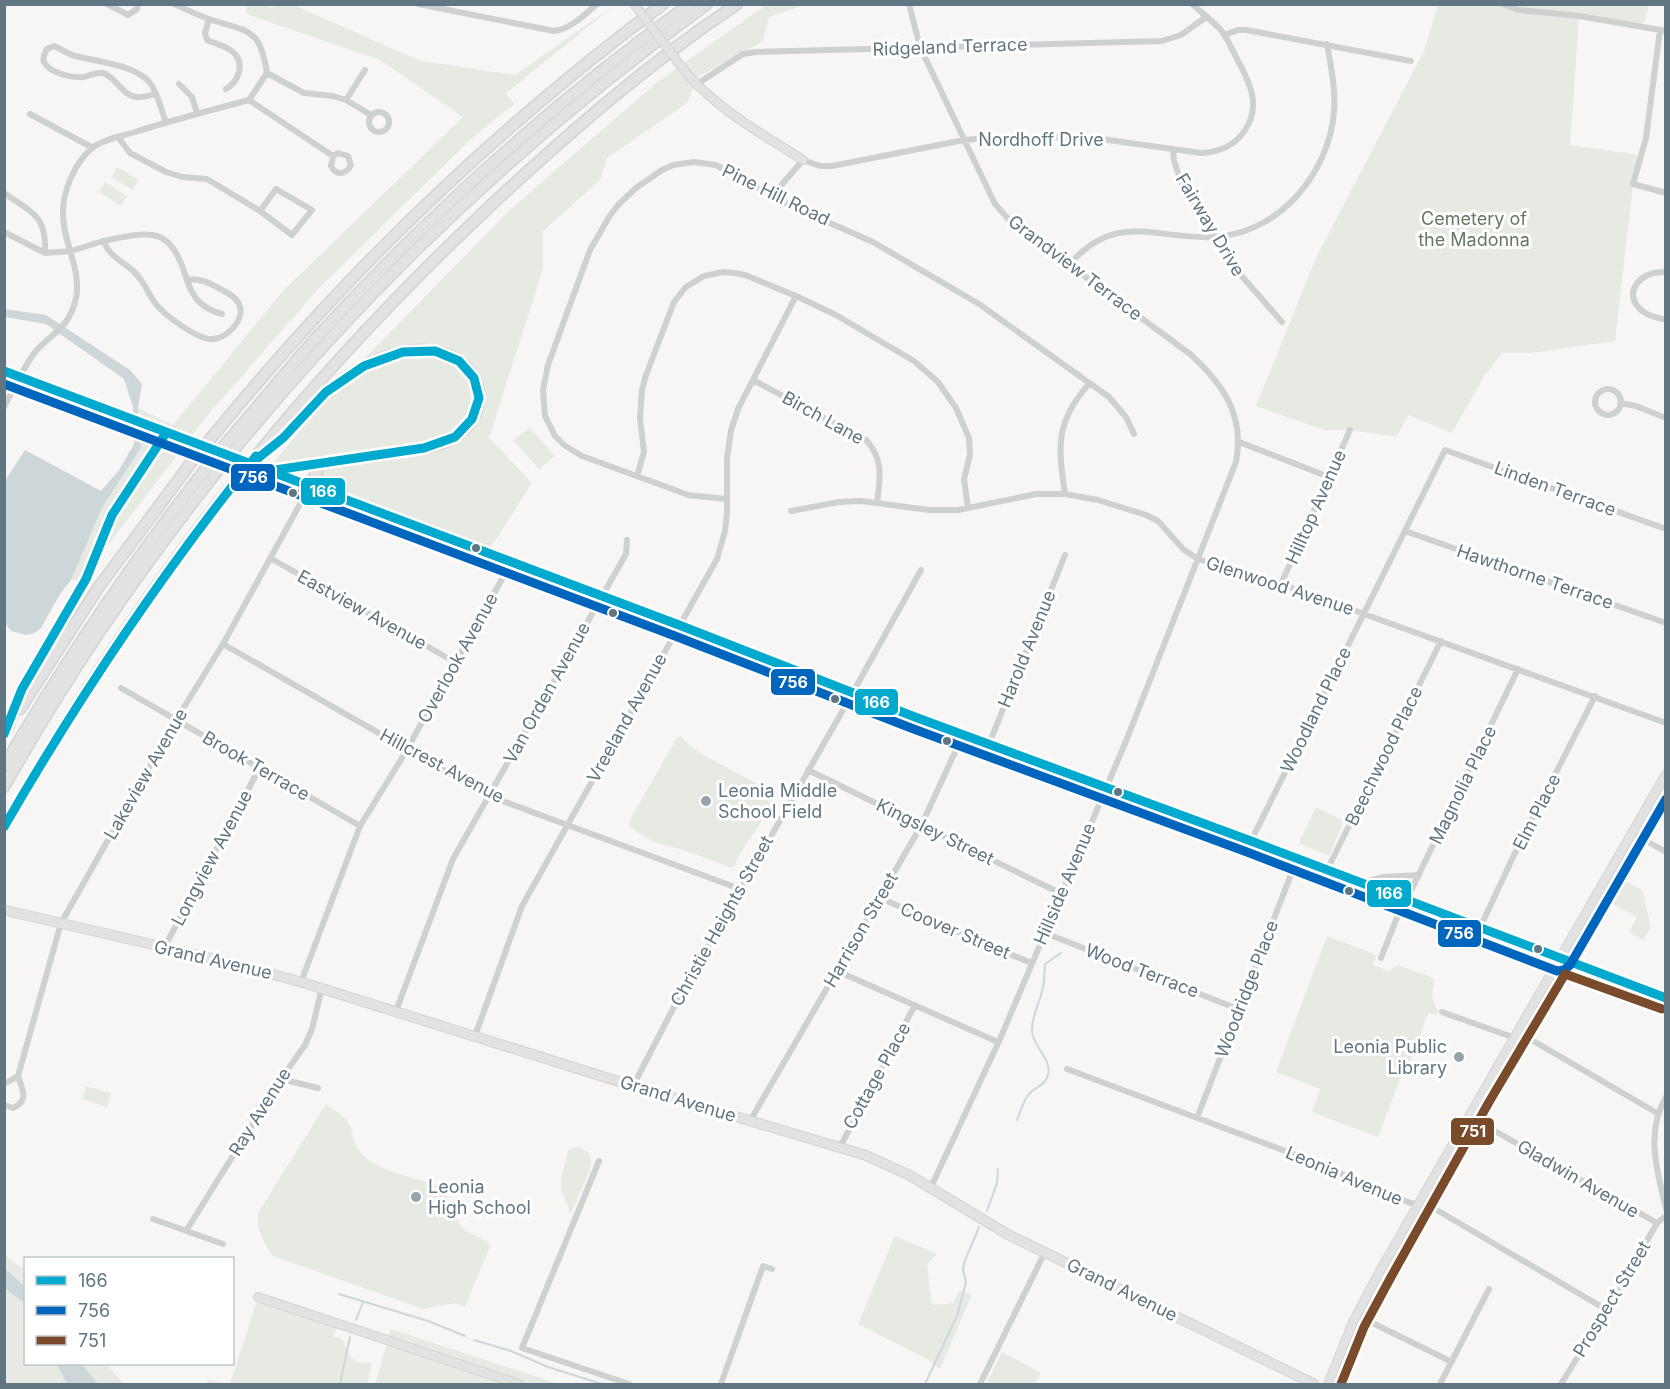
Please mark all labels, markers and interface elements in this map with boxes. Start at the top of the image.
street label: Ridgeland Terrace [872,33,1028,60]
street label: Nordhoff Drive [978,129,1104,150]
street label: Pine Hill Road [719,159,833,230]
street label: Fairway Drive [1172,170,1249,280]
park label: Cemetery of the Madonna [1418,208,1530,250]
street label: Grandview Terrace [1004,210,1146,325]
street label: Birch Lane [779,387,868,449]
street label: Hilltop Avenue [1281,447,1350,567]
street label: Linden Terrace [1492,457,1619,520]
line badge: 756 [230,463,276,492]
text: 756 [238,467,268,487]
line badge: 166 [300,477,346,506]
text: 166 [309,481,337,501]
unlabelled marker [287,487,299,499]
street label: Hawthorne Terrace [1454,540,1616,613]
unlabelled marker [470,542,482,554]
street label: Glenwood Avenue [1204,552,1357,619]
street label: Eastview Avenue [294,565,430,654]
street label: Harold Avenue [993,587,1060,710]
street label: Overlook Avenue [413,589,502,726]
unlabelled marker [607,607,619,619]
street label: Van Orden Avenue [499,619,594,767]
street label: Woodland Place [1276,643,1355,776]
street label: Vreeland Avenue [582,650,671,786]
line badge: 756 [770,668,816,696]
text: 756 [778,672,808,692]
street label: Beechwood Place [1341,683,1426,829]
line badge: 166 [854,688,899,716]
text: 166 [862,692,890,712]
unlabelled marker [829,693,841,705]
street label: Lakeview Avenue [100,705,192,843]
street label: Magnolia Place [1425,722,1500,848]
street label: Hillcrest Avenue [377,724,508,807]
street label: Brook Terrace [199,726,314,805]
unlabelled marker [941,735,953,747]
street label: Elm Place [1508,770,1565,853]
place label: Leonia Middle School Field [718,780,837,822]
street label: Longview Avenue [167,786,256,929]
unlabelled marker [1112,786,1124,798]
marker: Leonia Middle School Field [699,794,713,808]
street label: Kingsley Street [873,794,998,869]
street label: Hillside Avenue [1029,820,1100,948]
street label: Christie Heights Street [666,832,777,1010]
street label: Harrison Street [819,869,902,991]
line badge: 166 [1366,879,1412,908]
text: 166 [1375,883,1403,903]
unlabelled marker [1343,885,1355,897]
street label: Coover Street [897,898,1013,963]
street label: Woodridge Place [1211,917,1282,1060]
line badge: 756 [1437,919,1482,948]
text: 756 [1444,923,1474,943]
street label: Grand Avenue [152,936,274,983]
street label: Wood Terrace [1082,939,1202,1002]
unlabelled marker [1532,943,1544,955]
street label: Cottage Place [839,1019,915,1133]
place label: Leonia Public Library [1333,1036,1447,1078]
marker: Leonia Public Library [1452,1050,1466,1064]
street label: Ray Avenue [224,1064,295,1160]
street label: Grand Avenue [618,1071,739,1126]
line badge: 751 [1450,1117,1495,1146]
text: 751 [1460,1121,1486,1141]
street label: Gladwin Avenue [1514,1135,1643,1222]
street label: Leonia Avenue [1283,1141,1406,1210]
place label: Leonia High School [428,1176,531,1218]
marker: Leonia High School [409,1190,423,1204]
street label: Prospect Street [1569,1237,1655,1361]
street label: Grand Avenue [1064,1254,1181,1325]
legend [24,1257,234,1365]
text: 166 [78,1270,108,1291]
text: 756 [78,1300,110,1321]
text: 751 [78,1330,106,1351]

